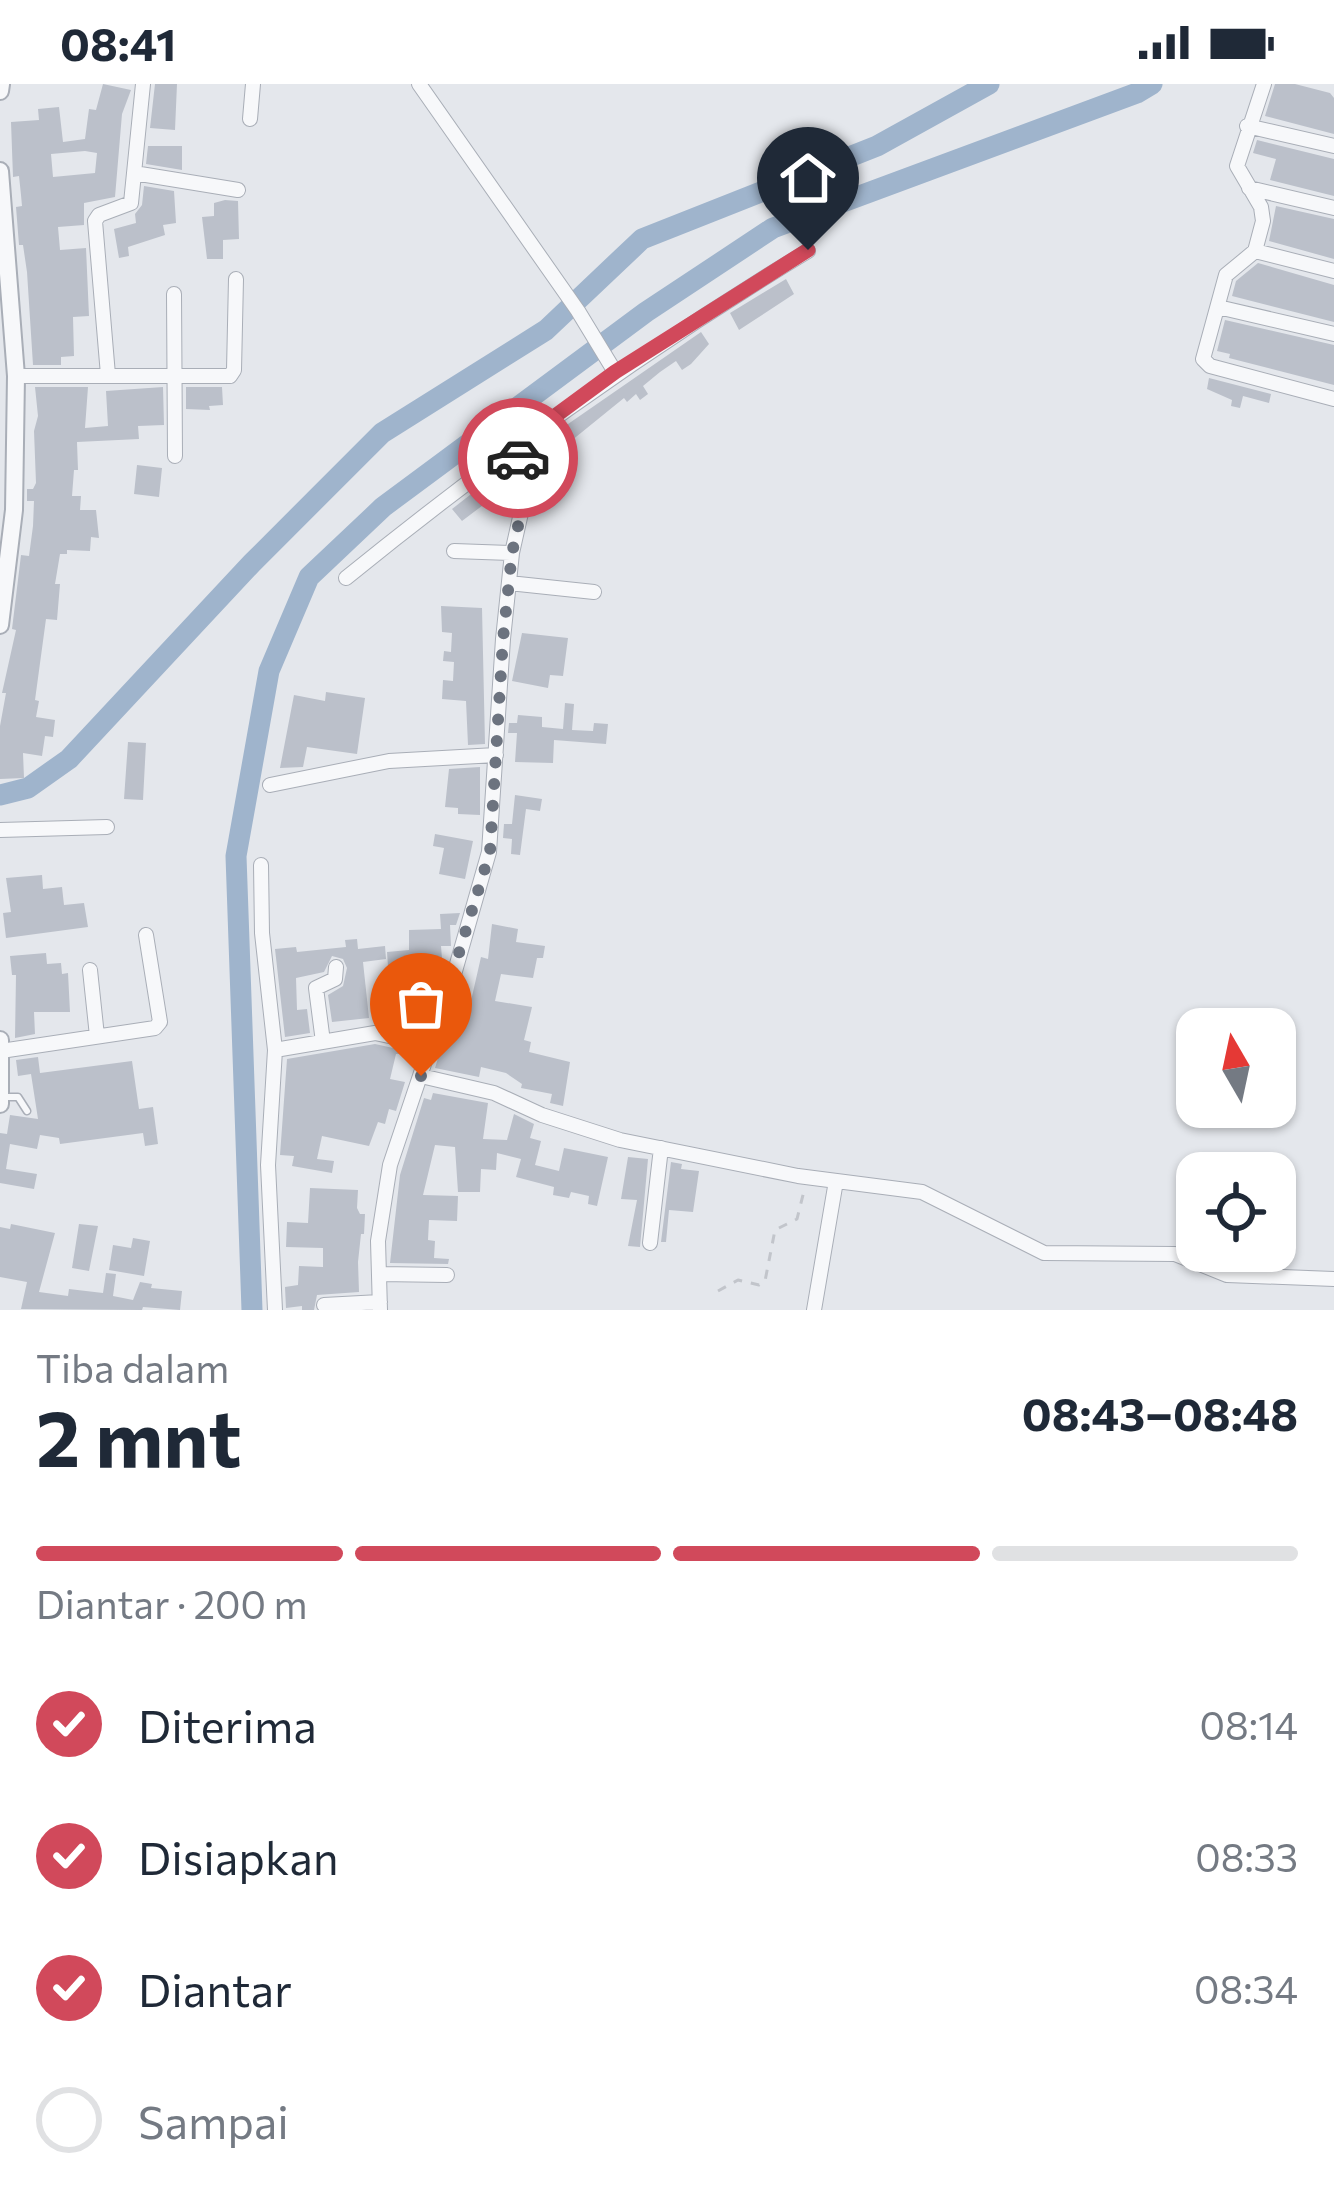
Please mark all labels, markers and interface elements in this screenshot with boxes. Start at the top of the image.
text: 08:41 [60,15,176,70]
pin [757,127,859,250]
icon: home [775,145,841,211]
courier [458,398,578,518]
icon: car [485,425,551,491]
pin [370,953,472,1076]
icon: bag [388,971,454,1037]
north arrow [1176,1008,1296,1128]
map controls [1176,1008,1296,1272]
button: locate [1176,1152,1296,1272]
text: Tiba dalam [36,1343,229,1391]
text: 08:43–08:48 [1022,1385,1298,1440]
text: 2 mnt [36,1388,241,1483]
text: Diantar · 200 m [36,1579,308,1627]
icon: check [36,1691,102,1757]
text: Diterima [138,1697,317,1752]
text: 08:14 [1200,1700,1298,1748]
icon: check [36,1823,102,1889]
text: Disiapkan [138,1829,339,1884]
text: 08:33 [1195,1832,1298,1880]
icon: check [36,1955,102,2021]
text: Diantar [138,1961,292,2016]
text: 08:34 [1194,1964,1298,2012]
text: Sampai [138,2093,289,2148]

